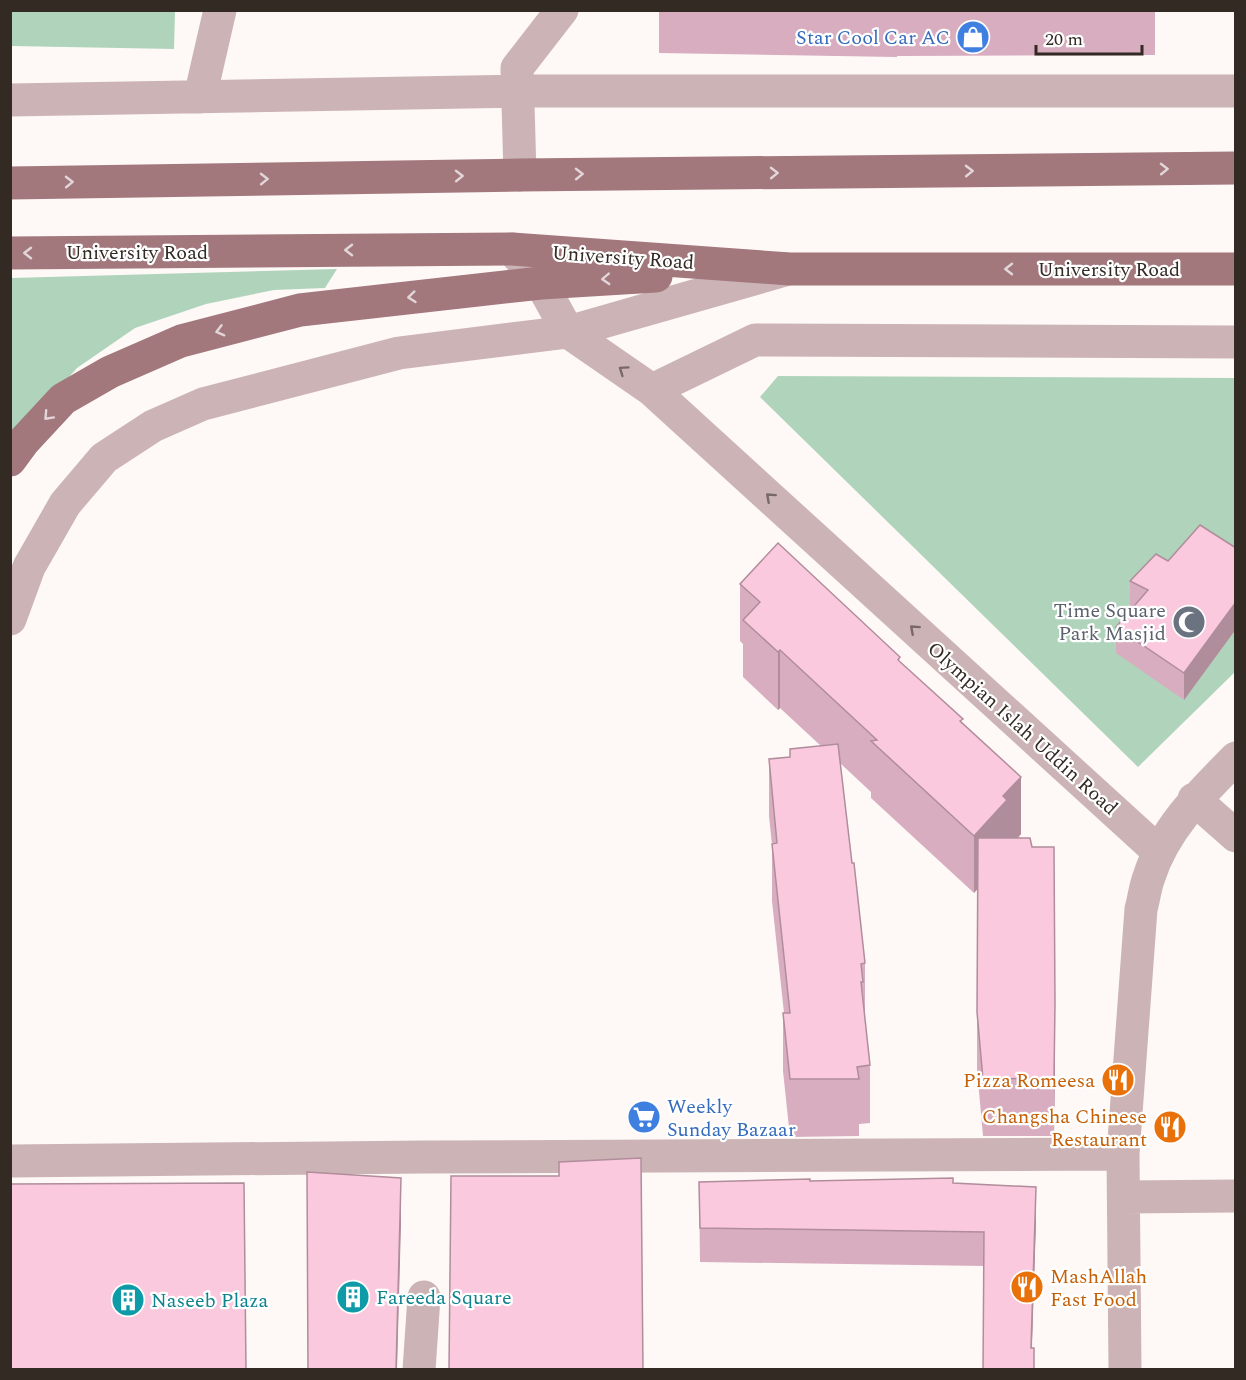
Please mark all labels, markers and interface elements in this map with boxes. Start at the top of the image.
scale bar [1036,18,1142,56]
shop icon: Star Cool Car AC [955,19,991,55]
place label: Star Cool Car AC [796,23,950,53]
text: 20 m [1045,26,1083,53]
one-way arrow [1159,163,1168,175]
one-way arrow [964,165,973,177]
one-way arrow [769,166,778,179]
one-way arrow [574,168,583,180]
one-way arrow [454,170,463,182]
one-way arrow [259,173,268,185]
one-way arrow [64,176,73,188]
street label: University Road [66,238,208,268]
street label: University Road [551,238,695,278]
one-way arrow [344,244,353,256]
one-way arrow [23,246,32,259]
street label: University Road [1038,255,1180,285]
one-way arrow [1005,263,1014,275]
one-way arrow [601,273,610,286]
one-way arrow [407,291,416,303]
one-way arrow [215,323,225,336]
one-way arrow [618,366,629,377]
one-way arrow [44,409,55,420]
one-way arrow [766,493,776,504]
place label: Time Square Park Masjid [1054,596,1166,649]
mosque icon: Time Square Park Masjid [1171,604,1207,640]
one-way arrow [910,625,921,636]
street label: Olympian Islah Uddin Road [920,635,1124,823]
restaurant icon: Pizza Romeesa [1100,1062,1136,1098]
place label: Pizza Romeesa [963,1066,1095,1096]
place label: Weekly Sunday Bazaar [667,1092,796,1145]
supermarket icon: Weekly Sunday Bazaar [626,1099,662,1135]
place label: Changsha Chinese Restaurant [982,1102,1147,1155]
restaurant icon: Changsha Chinese Restaurant [1152,1109,1188,1145]
place label: MashAllah Fast Food [1050,1262,1147,1315]
restaurant icon: MashAllah Fast Food [1009,1269,1045,1305]
building icon: Fareeda Square [335,1279,371,1315]
building icon: Naseeb Plaza [110,1282,146,1318]
place label: Fareeda Square [376,1283,512,1313]
place label: Naseeb Plaza [151,1286,269,1316]

